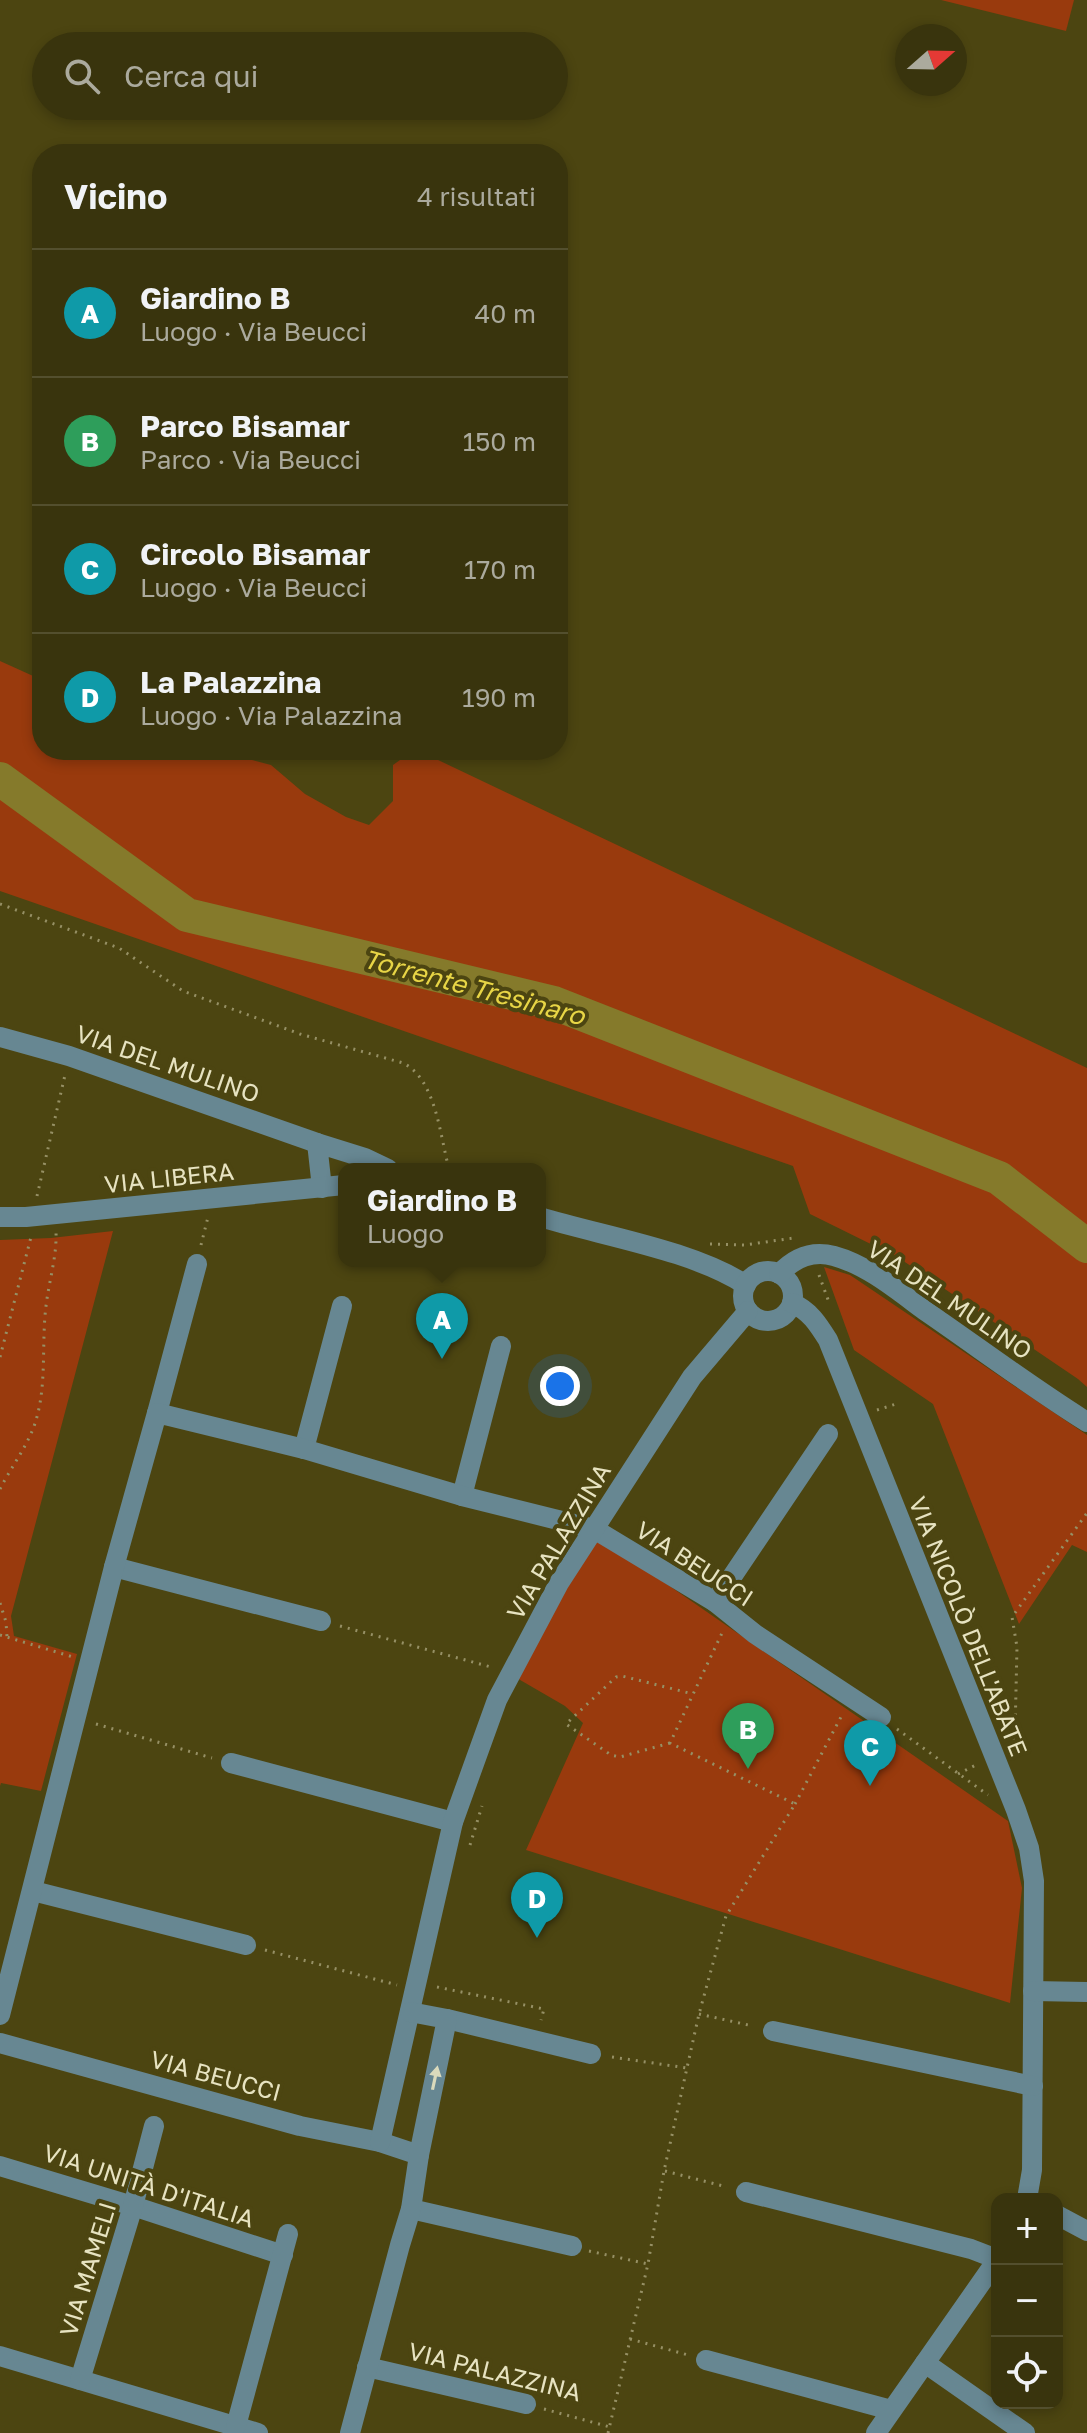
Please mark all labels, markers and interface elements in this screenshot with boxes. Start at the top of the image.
north arrow [895,24,967,96]
search box [32,32,568,120]
icon: search [60,54,104,98]
text: Cerca qui [124,58,259,94]
text: Vicino [64,176,167,216]
text: 4 risultati [417,181,536,212]
text: Giardino B [140,280,290,316]
text: A [81,298,99,329]
text: 40 m [475,298,536,329]
text: Luogo · Via Beucci [140,316,367,347]
text: Parco Bisamar [140,408,350,444]
text: B [81,426,99,457]
text: 150 m [463,426,536,457]
text: Parco · Via Beucci [140,444,361,475]
text: Circolo Bisamar [140,536,370,572]
text: C [81,554,99,585]
text: 170 m [464,554,536,585]
text: Luogo · Via Beucci [140,572,367,603]
text: La Palazzina [140,664,321,700]
text: D [81,682,99,713]
text: 190 m [462,682,536,713]
text: Luogo · Via Palazzina [140,700,403,731]
water label: Torrente Tresinaro [360,943,589,1032]
street label: VIA DEL MULINO [72,1018,264,1108]
street label: VIA LIBERA [103,1156,235,1198]
popup [338,1163,546,1267]
text: Giardino B [367,1182,517,1218]
text: Luogo [367,1218,444,1249]
street label: VIA DEL MULINO [862,1233,1038,1365]
pin: A [416,1293,468,1359]
your location [540,1366,580,1406]
street label: VIA PALAZZINA [500,1458,616,1624]
street label: VIA NICOLÒ DELL'ABATE [904,1492,1034,1760]
street label: VIA BEUCCI [631,1514,759,1612]
pin: B [722,1703,774,1769]
pin: C [844,1720,896,1786]
pin: D [511,1872,563,1938]
street label: VIA BEUCCI [147,2044,285,2106]
one-way arrow [429,2066,442,2091]
street label: VIA UNITÀ D'ITALIA [40,2137,258,2233]
map controls [991,2193,1063,2409]
button: + [991,2193,1063,2265]
street label: VIA MAMELI [53,2198,121,2340]
button: − [991,2265,1063,2337]
street label: VIA PALAZZINA [406,2336,584,2406]
button: locate [991,2337,1063,2409]

